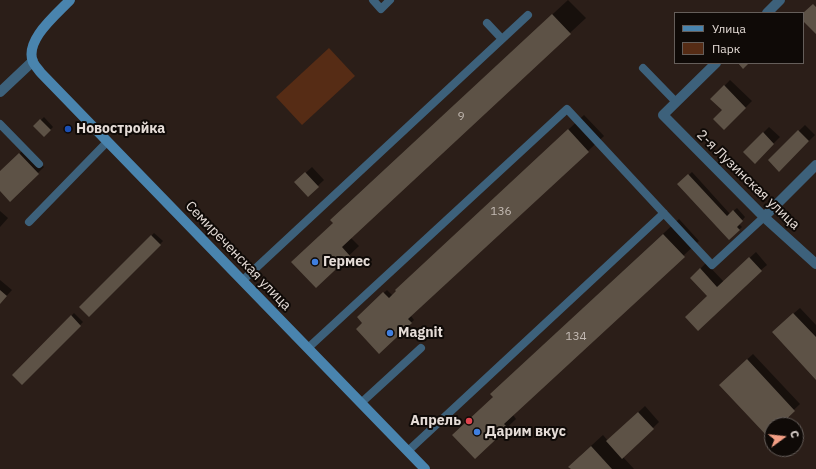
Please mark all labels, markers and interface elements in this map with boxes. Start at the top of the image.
legend [674,12,804,64]
text: Улица [712,21,746,36]
text: Парк [712,41,740,56]
house number: 9 [457,110,465,124]
place label: Новостройка [76,121,165,137]
marker: Новостройка [63,124,73,134]
street label: 2-я Лузинская улица [693,127,803,233]
street label: Семиреченская улица [182,198,294,314]
house number: 136 [490,205,512,219]
place label: Гермес [323,254,370,270]
marker: Гермес [310,257,320,267]
place label: Magnit [398,325,443,341]
marker: Magnit [385,328,395,338]
house number: 134 [565,330,587,344]
place label: Апрель [410,413,461,429]
marker: Апрель [464,416,474,426]
north arrow [764,417,804,457]
place label: Дарим вкус [485,424,566,440]
marker: Дарим вкус [472,427,482,437]
text: С [787,429,802,439]

